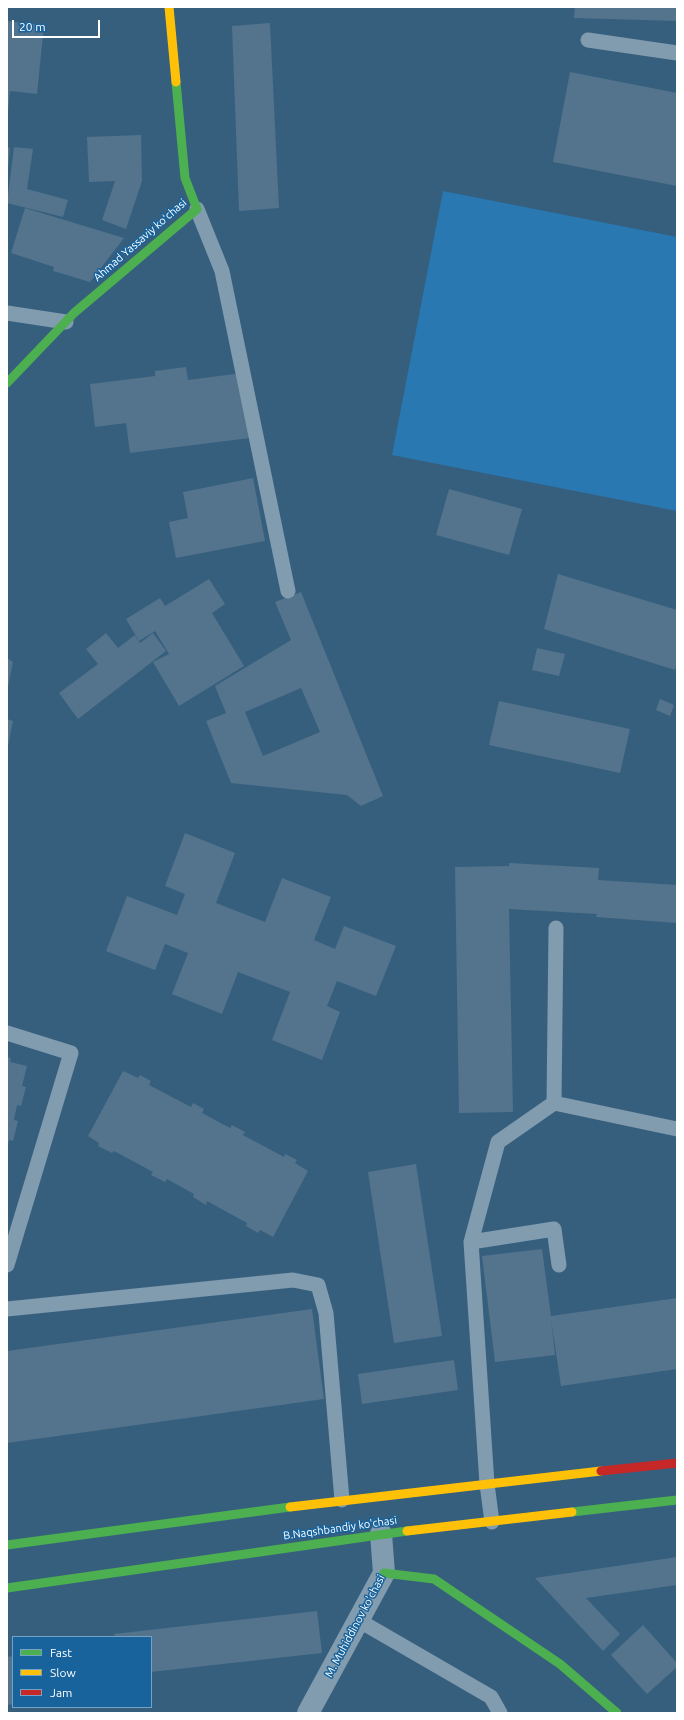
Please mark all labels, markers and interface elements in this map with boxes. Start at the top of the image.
scale bar [14,12,102,38]
text: 20 m [19,20,46,33]
street label: Ahmad Yassaviy koʻchasi [91,196,189,284]
street label: B.Naqshbandiy ko'chasi [282,1513,398,1543]
street label: M. Muhiddinov ko'chasi [322,1572,388,1680]
legend [12,1636,152,1708]
text: Fast [50,1646,72,1659]
text: Slow [50,1666,76,1679]
text: Jam [50,1686,72,1699]

